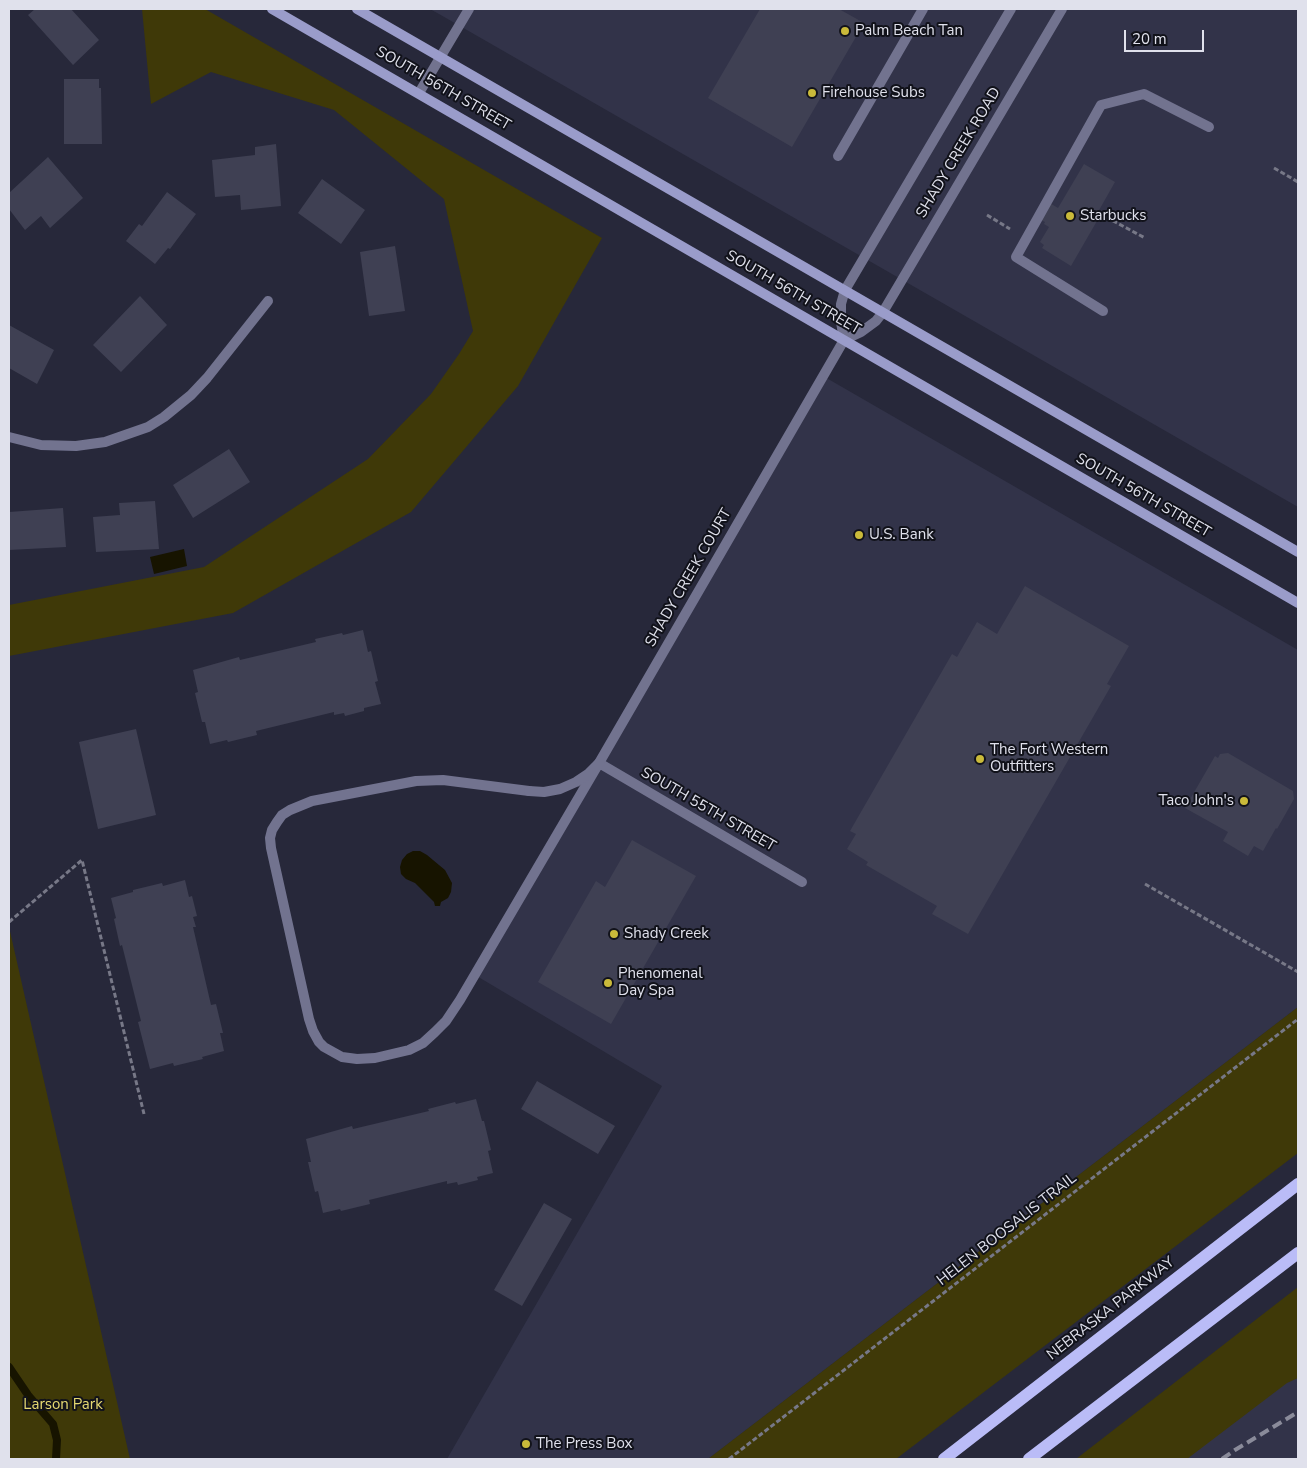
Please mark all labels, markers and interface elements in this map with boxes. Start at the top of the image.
scale bar [1127,20,1207,52]
place label: Palm Beach Tan [855,22,963,40]
marker: Palm Beach Tan [839,25,851,37]
text: 20 m [1132,29,1167,49]
street label: SOUTH 56TH STREET [372,43,514,135]
place label: Firehouse Subs [822,84,925,102]
street label: SHADY CREEK ROAD [913,84,1005,222]
marker: Firehouse Subs [806,87,818,99]
place label: Starbucks [1080,207,1146,225]
marker: Starbucks [1064,210,1076,222]
street label: SOUTH 56TH STREET [722,247,864,339]
street label: SOUTH 56TH STREET [1072,450,1214,542]
street label: SHADY CREEK COURT [642,506,736,650]
place label: U.S. Bank [869,526,934,544]
marker: U.S. Bank [853,529,865,541]
place label: The Fort Western Outfitters [990,741,1108,776]
marker: The Fort Western Outfitters [974,753,986,765]
street label: SOUTH 55TH STREET [637,764,779,856]
place label: Taco John's [1158,792,1234,810]
marker: Taco John's [1238,795,1250,807]
place label: Shady Creek [624,925,709,943]
marker: Shady Creek [608,928,620,940]
place label: Phenomenal Day Spa [618,965,703,1000]
marker: Phenomenal Day Spa [602,977,614,989]
street label: HELEN BOOSALIS TRAIL [934,1170,1080,1290]
street label: NEBRASKA PARKWAY [1044,1254,1178,1364]
park label: Larson Park [23,1396,103,1414]
place label: The Press Box [536,1435,632,1453]
marker: The Press Box [520,1438,532,1450]

